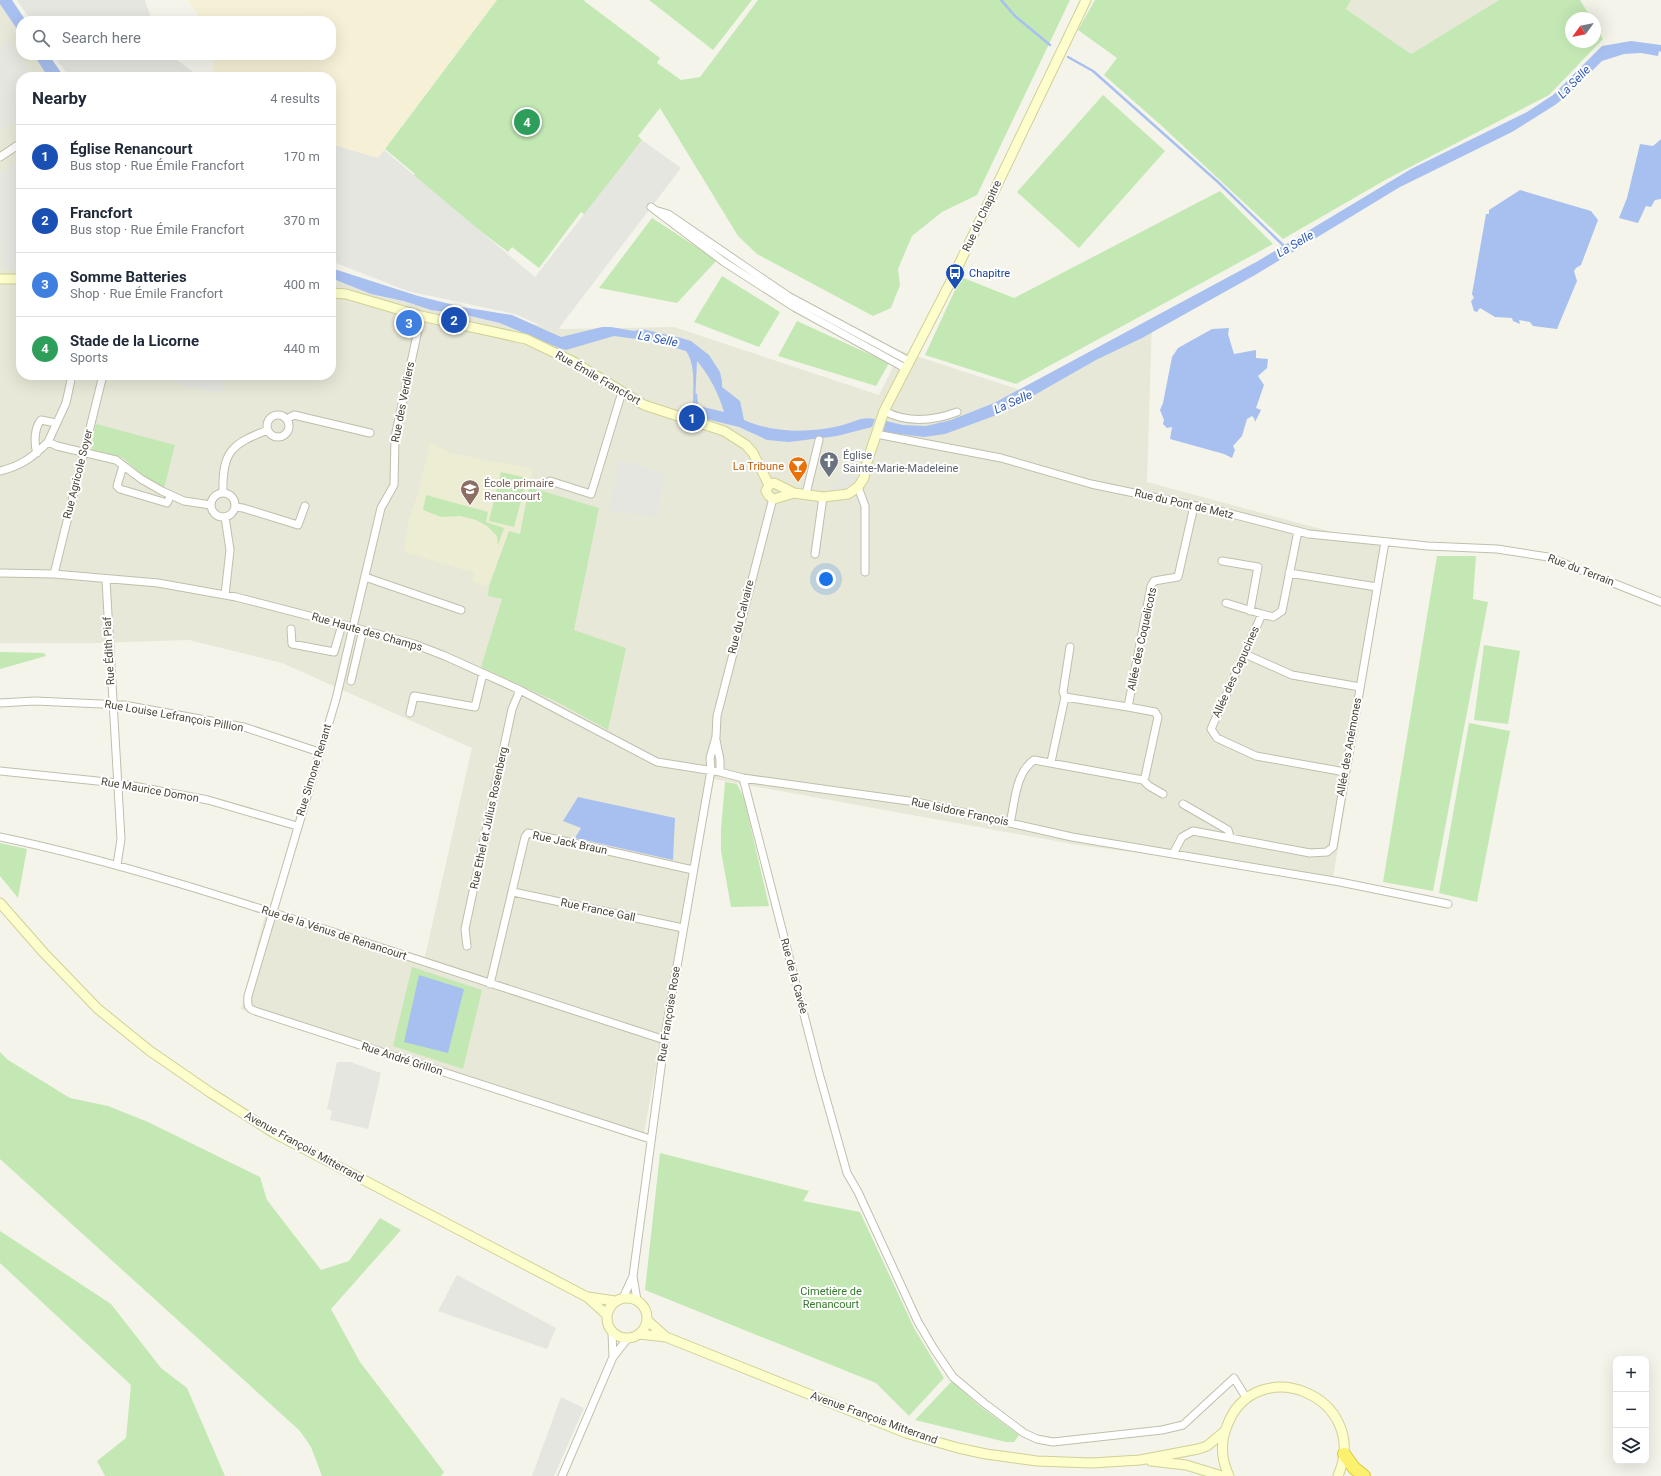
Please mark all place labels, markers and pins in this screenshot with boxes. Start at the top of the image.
pin: 4 [514,107,540,137]
bus stop icon: Chapitre [944,262,966,290]
place label: Chapitre [969,267,1010,280]
pin: 2 [441,305,467,335]
pin: 3 [396,308,422,338]
pin: 1 [679,403,705,433]
place label: Église Sainte-Marie-Madeleine [843,449,958,475]
church icon: Église Sainte-Marie-Madeleine [818,450,840,478]
bar icon: La Tribune [787,455,809,483]
place label: La Tribune [733,460,784,473]
place label: École primaire Renancourt [484,477,554,503]
school or university icon: École primaire Renancourt [459,478,481,506]

